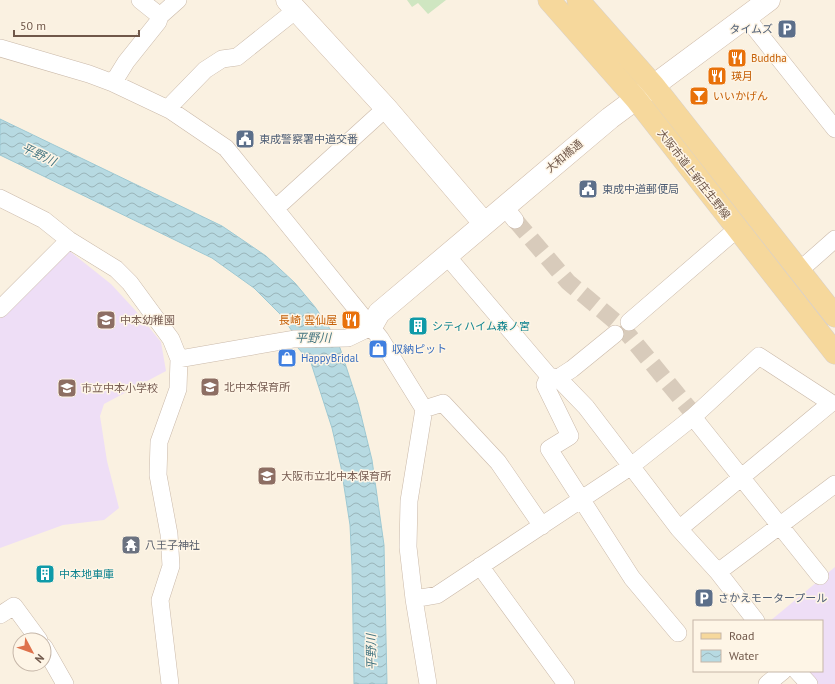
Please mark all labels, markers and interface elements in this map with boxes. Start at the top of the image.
scale bar [14,12,139,38]
text: 50 m [20,18,46,33]
parking icon: タイムズ [776,18,798,40]
place label: タイムズ [729,22,773,36]
restaurant icon: Buddha [726,47,748,69]
place label: Buddha [751,51,787,65]
restaurant icon: 瑛月 [706,65,728,87]
place label: 瑛月 [731,69,753,83]
bar icon: いいかげん [688,85,710,107]
place label: いいかげん [713,89,768,103]
street label: 大阪市道上新庄生野線 [655,126,733,222]
public building icon: 東成警察署中道交番 [234,128,256,150]
place label: 東成警察署中道交番 [259,132,358,146]
street label: 大和橋通 [543,136,585,176]
water label: 平野川 [20,139,60,170]
public building icon: 東成中道郵便局 [577,178,599,200]
place label: 東成中道郵便局 [602,182,679,196]
school or university icon: 中本幼稚園 [95,309,117,331]
restaurant icon: 長崎 雲仙屋 [340,309,362,331]
place label: 中本幼稚園 [120,313,175,327]
place label: 長崎 雲仙屋 [279,313,337,327]
building icon: シティハイム森ノ宮 [407,315,429,337]
place label: シティハイム森ノ宮 [432,319,530,333]
water label: 平野川 [295,330,333,345]
shop icon: 収納ピット [367,338,389,360]
place label: 収納ピット [392,342,447,356]
shop icon: HappyBridal [276,347,298,369]
place label: HappyBridal [301,351,359,365]
school or university icon: 北中本保育所 [199,376,221,398]
school or university icon: 市立中本小学校 [56,377,78,399]
place label: 北中本保育所 [224,380,291,394]
place label: 市立中本小学校 [81,381,158,395]
school or university icon: 大阪市立北中本保育所 [256,465,278,487]
place label: 大阪市立北中本保育所 [281,469,392,483]
temple icon: 八王子神社 [120,534,142,556]
place label: 八王子神社 [145,538,200,552]
building icon: 中本地車庫 [34,563,56,585]
place label: 中本地車庫 [59,567,114,581]
parking icon: さかえモータープール [693,587,715,609]
place label: さかえモータープール [718,591,827,605]
legend [693,620,823,672]
text: Road [729,628,754,643]
north arrow [12,632,52,672]
water label: 平野川 [363,632,379,670]
text: Water [729,648,759,663]
text: N [32,651,47,666]

